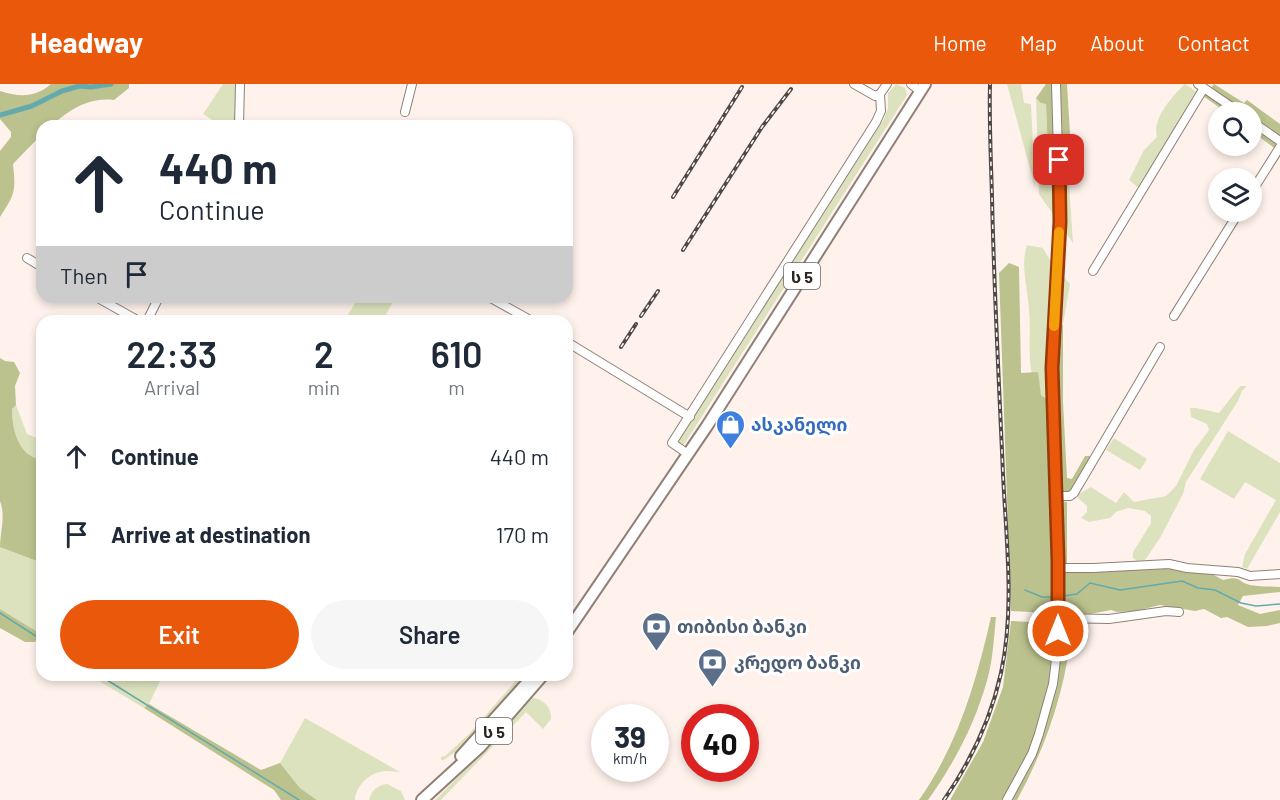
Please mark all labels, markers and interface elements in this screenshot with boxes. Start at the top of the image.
text: Headway [30,25,143,59]
text: Home [933,30,987,55]
text: Map [1020,30,1057,55]
text: About [1090,30,1145,55]
text: Contact [1178,30,1250,55]
map controls [1208,102,1262,222]
button: search [1208,102,1262,156]
pin [1033,134,1084,185]
text: 440 m [159,142,277,192]
icon: arrive [1042,143,1075,176]
icon: ahead [60,144,138,222]
button: layers [1208,168,1262,222]
text: Continue [159,193,265,225]
icon: arrive [120,258,153,291]
text: Then [60,262,108,288]
road number: ს 5 [784,263,820,289]
text: 22:33 [127,332,217,375]
text: 2 [314,332,334,375]
text: 610 [431,332,482,375]
text: Arrival [144,375,200,399]
text: min [308,375,340,399]
text: m [448,375,465,399]
shop icon: ასკანელი [714,408,746,450]
place label: ასკანელი [751,413,848,436]
icon: ahead [60,440,93,473]
text: Continue [111,443,199,469]
text: 440 m [490,443,549,469]
icon: arrive [60,518,93,551]
text: Arrive at destination [111,521,310,547]
text: 170 m [496,521,549,547]
position arrow [1026,599,1090,663]
button: Exit [60,600,299,669]
button: Share [311,600,549,669]
bank icon: თიბისი ბანკი [640,610,672,652]
place label: თიბისი ბანკი [677,615,807,637]
bank icon: კრედო ბანკი [697,646,729,688]
place label: კრედო ბანკი [734,651,861,674]
speed limit sign: 40 [681,704,759,782]
road number: ს 5 [476,718,512,744]
text: 39 [614,718,646,754]
text: km/h [613,749,647,767]

